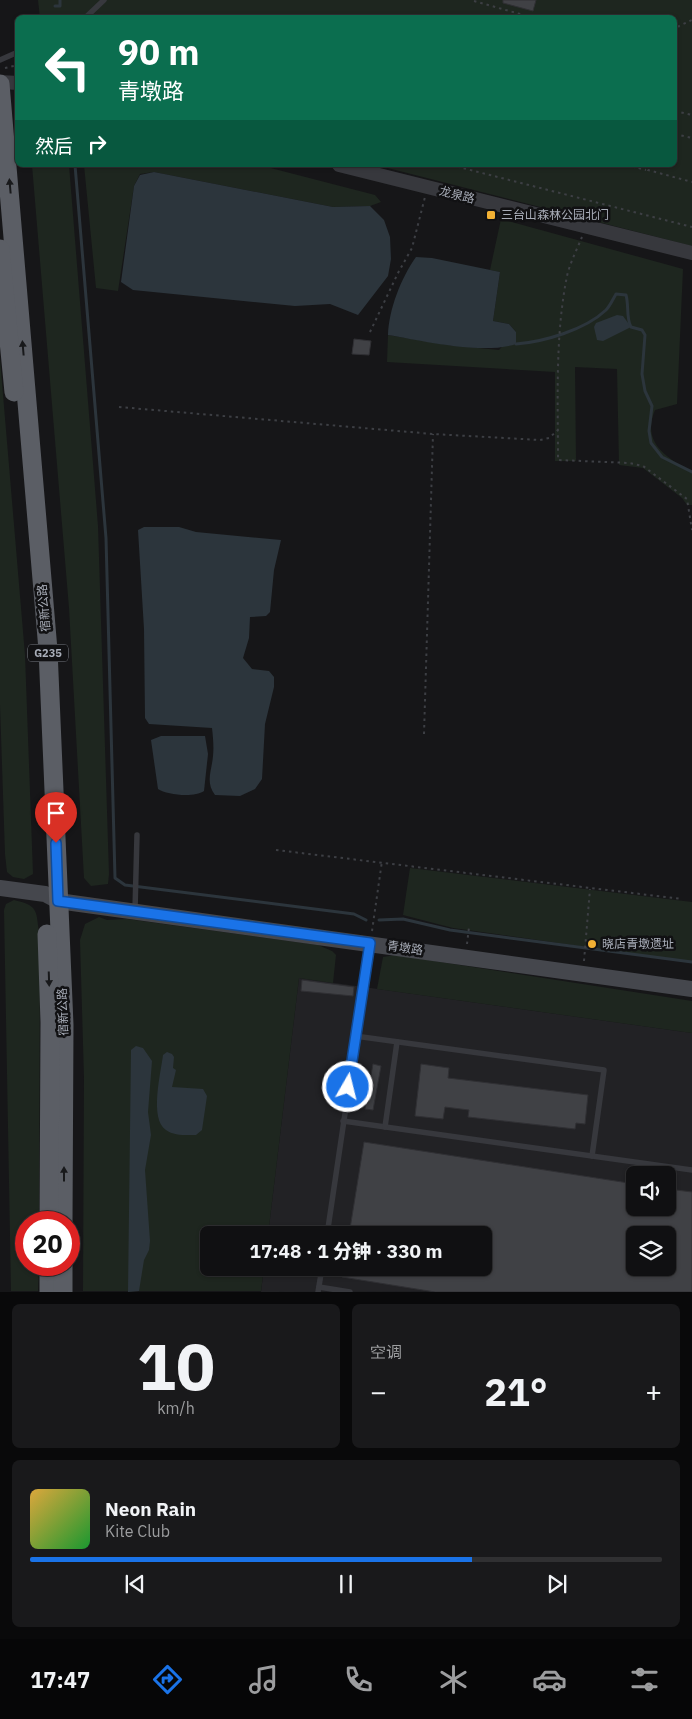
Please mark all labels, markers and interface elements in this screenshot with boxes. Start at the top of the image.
text: 90 m [118,29,200,75]
icon: left [35,35,100,100]
text: 青墩路 [118,76,184,105]
icon: right [83,130,111,158]
text: 然后 [35,134,73,158]
one-way arrow [6,177,14,193]
street label: 龙泉路 [438,183,476,206]
place label: 三台山森林公园北门 [501,207,609,222]
marker: 三台山森林公园北门 [485,209,497,221]
one-way arrow [19,339,27,355]
street label: 宿新公路 [34,583,53,633]
road number: G235 [28,644,68,661]
pin [35,792,77,843]
icon: arrive [42,799,70,827]
place label: 晓店青墩遗址 [602,936,674,951]
street label: 青墩路 [386,938,424,957]
marker: 晓店青墩遗址 [586,938,598,950]
one-way arrow [45,971,53,987]
street label: 宿新公路 [54,988,71,1036]
position arrow [321,1060,373,1112]
one-way arrow [60,1166,68,1182]
map controls [626,1166,676,1276]
button: sound [626,1166,676,1216]
speed limit sign: 20 [15,1211,80,1276]
button: layers [626,1226,676,1276]
text: 17:48 · 1 分钟 · 330 m [250,1239,442,1263]
text: 10 [137,1323,215,1408]
text: 空调 [370,1342,402,1362]
text: 21° [484,1367,548,1416]
text: − [370,1373,387,1410]
text: + [645,1373,662,1410]
text: km/h [157,1398,195,1418]
text: Neon Rain [105,1497,196,1521]
text: Kite Club [105,1521,170,1541]
icon: previous [121,1570,149,1598]
icon: pause [332,1570,360,1598]
icon: next [543,1570,571,1598]
icon: directions [150,1662,185,1697]
icon: music [246,1662,281,1697]
icon: phone [341,1662,376,1697]
icon: climate [436,1662,471,1697]
icon: car [532,1662,567,1697]
icon: filters [627,1662,662,1697]
text: 17:47 [30,1665,90,1694]

